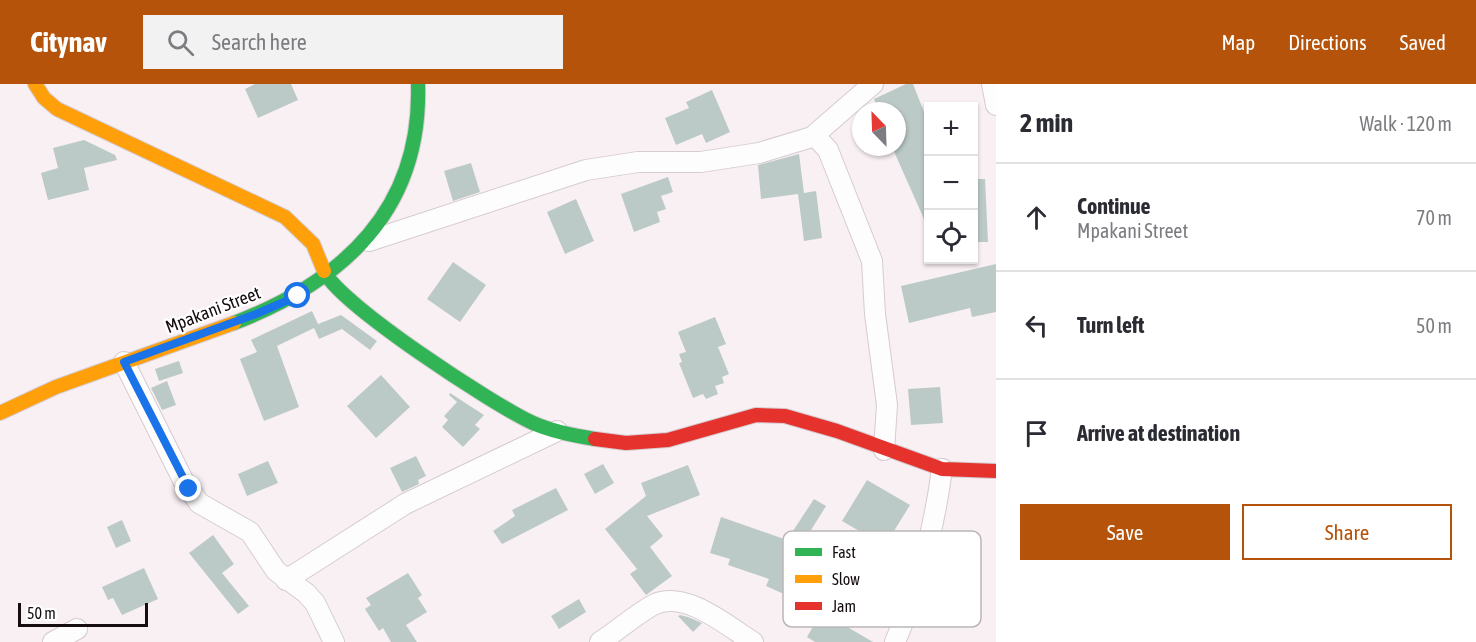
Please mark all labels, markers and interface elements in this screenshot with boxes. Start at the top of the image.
search box [143,15,563,69]
text: Citynav [30,26,107,58]
icon: search [164,26,197,59]
text: Search here [212,29,307,55]
text: Map [1221,30,1255,54]
text: Directions [1288,30,1367,54]
text: Saved [1400,30,1446,54]
north arrow [852,102,906,156]
map controls [924,102,978,264]
button: + [924,102,978,156]
text: 2 min [1020,108,1073,138]
text: Walk · 120 m [1360,112,1452,135]
button: − [924,156,978,210]
text: Continue [1077,193,1151,219]
icon: ahead [1020,201,1053,234]
text: 70 m [1416,206,1452,229]
button: locate [924,210,978,264]
text: Mpakani Street [1077,219,1188,242]
street label: Mpakani Street [162,282,263,337]
route start [284,282,310,308]
icon: left [1020,309,1053,342]
text: Turn left [1077,312,1144,338]
text: 50 m [1416,314,1452,337]
icon: arrive [1020,417,1053,450]
text: Arrive at destination [1077,420,1240,446]
route end [175,475,201,501]
button: Save [1020,504,1230,560]
button: Share [1242,504,1452,560]
legend [783,531,981,627]
text: Fast [832,543,856,561]
text: Slow [832,570,860,588]
text: Jam [832,597,856,615]
scale bar [18,600,148,628]
text: 50 m [27,604,56,622]

